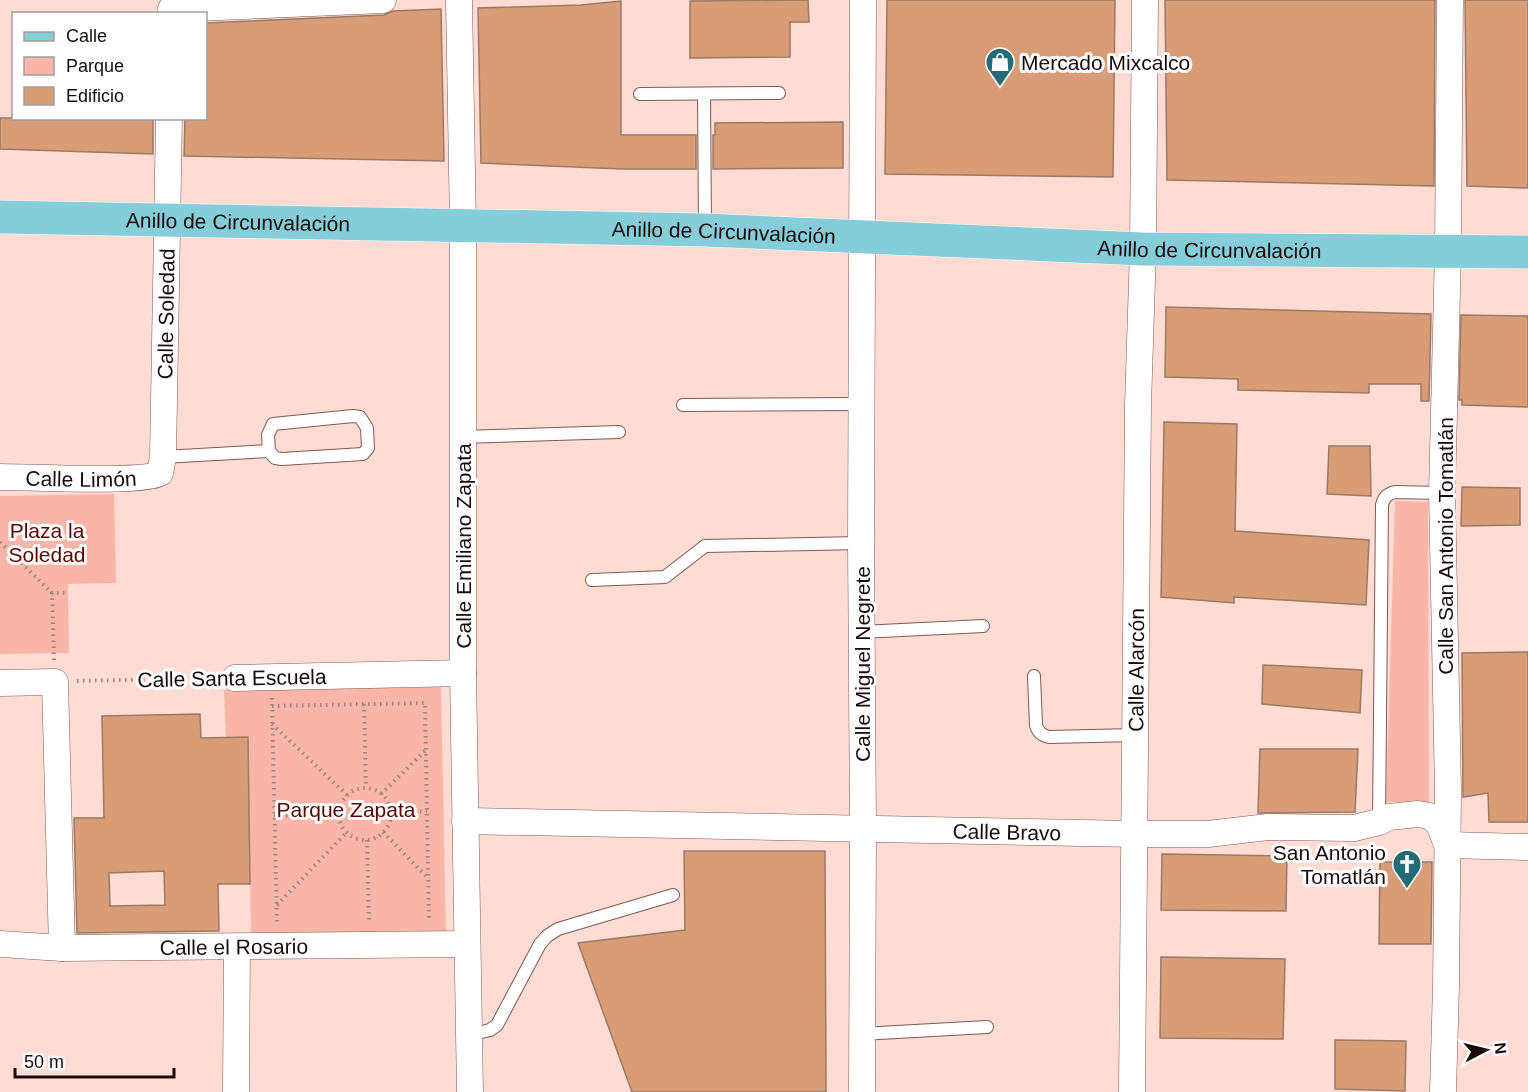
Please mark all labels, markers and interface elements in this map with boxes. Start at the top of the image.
legend [12,12,207,120]
text: Calle [66,26,107,46]
shop icon: Mercado Mixcalco [984,46,1016,88]
place label: Mercado Mixcalco [1021,51,1190,74]
text: Parque [66,56,124,76]
text: Edificio [66,86,124,106]
street label: Anillo de Circunvalación [126,208,350,235]
street label: Anillo de Circunvalación [612,217,836,247]
street label: Anillo de Circunvalación [1097,236,1322,262]
street label: Calle Soledad [153,248,178,380]
street label: Calle San Antonio Tomatlán [1434,417,1457,675]
street label: Calle Emiliano Zapata [452,443,475,649]
street label: Calle Limón [25,466,137,490]
park label: Plaza la Soledad [8,519,86,566]
street label: Calle Miguel Negrete [851,566,874,762]
street label: Calle Alarcón [1124,608,1148,732]
street label: Calle Santa Escuela [137,665,327,691]
park label: Parque Zapata [277,798,416,821]
street label: Calle Bravo [952,819,1061,844]
place label: San Antonio Tomatlán [1273,841,1386,888]
church icon: San Antonio Tomatlán [1391,848,1423,890]
street label: Calle el Rosario [160,934,308,959]
north arrow [1456,1020,1516,1080]
scale bar [15,1041,174,1079]
text: N [1491,1041,1510,1055]
text: 50 m [24,1052,64,1072]

